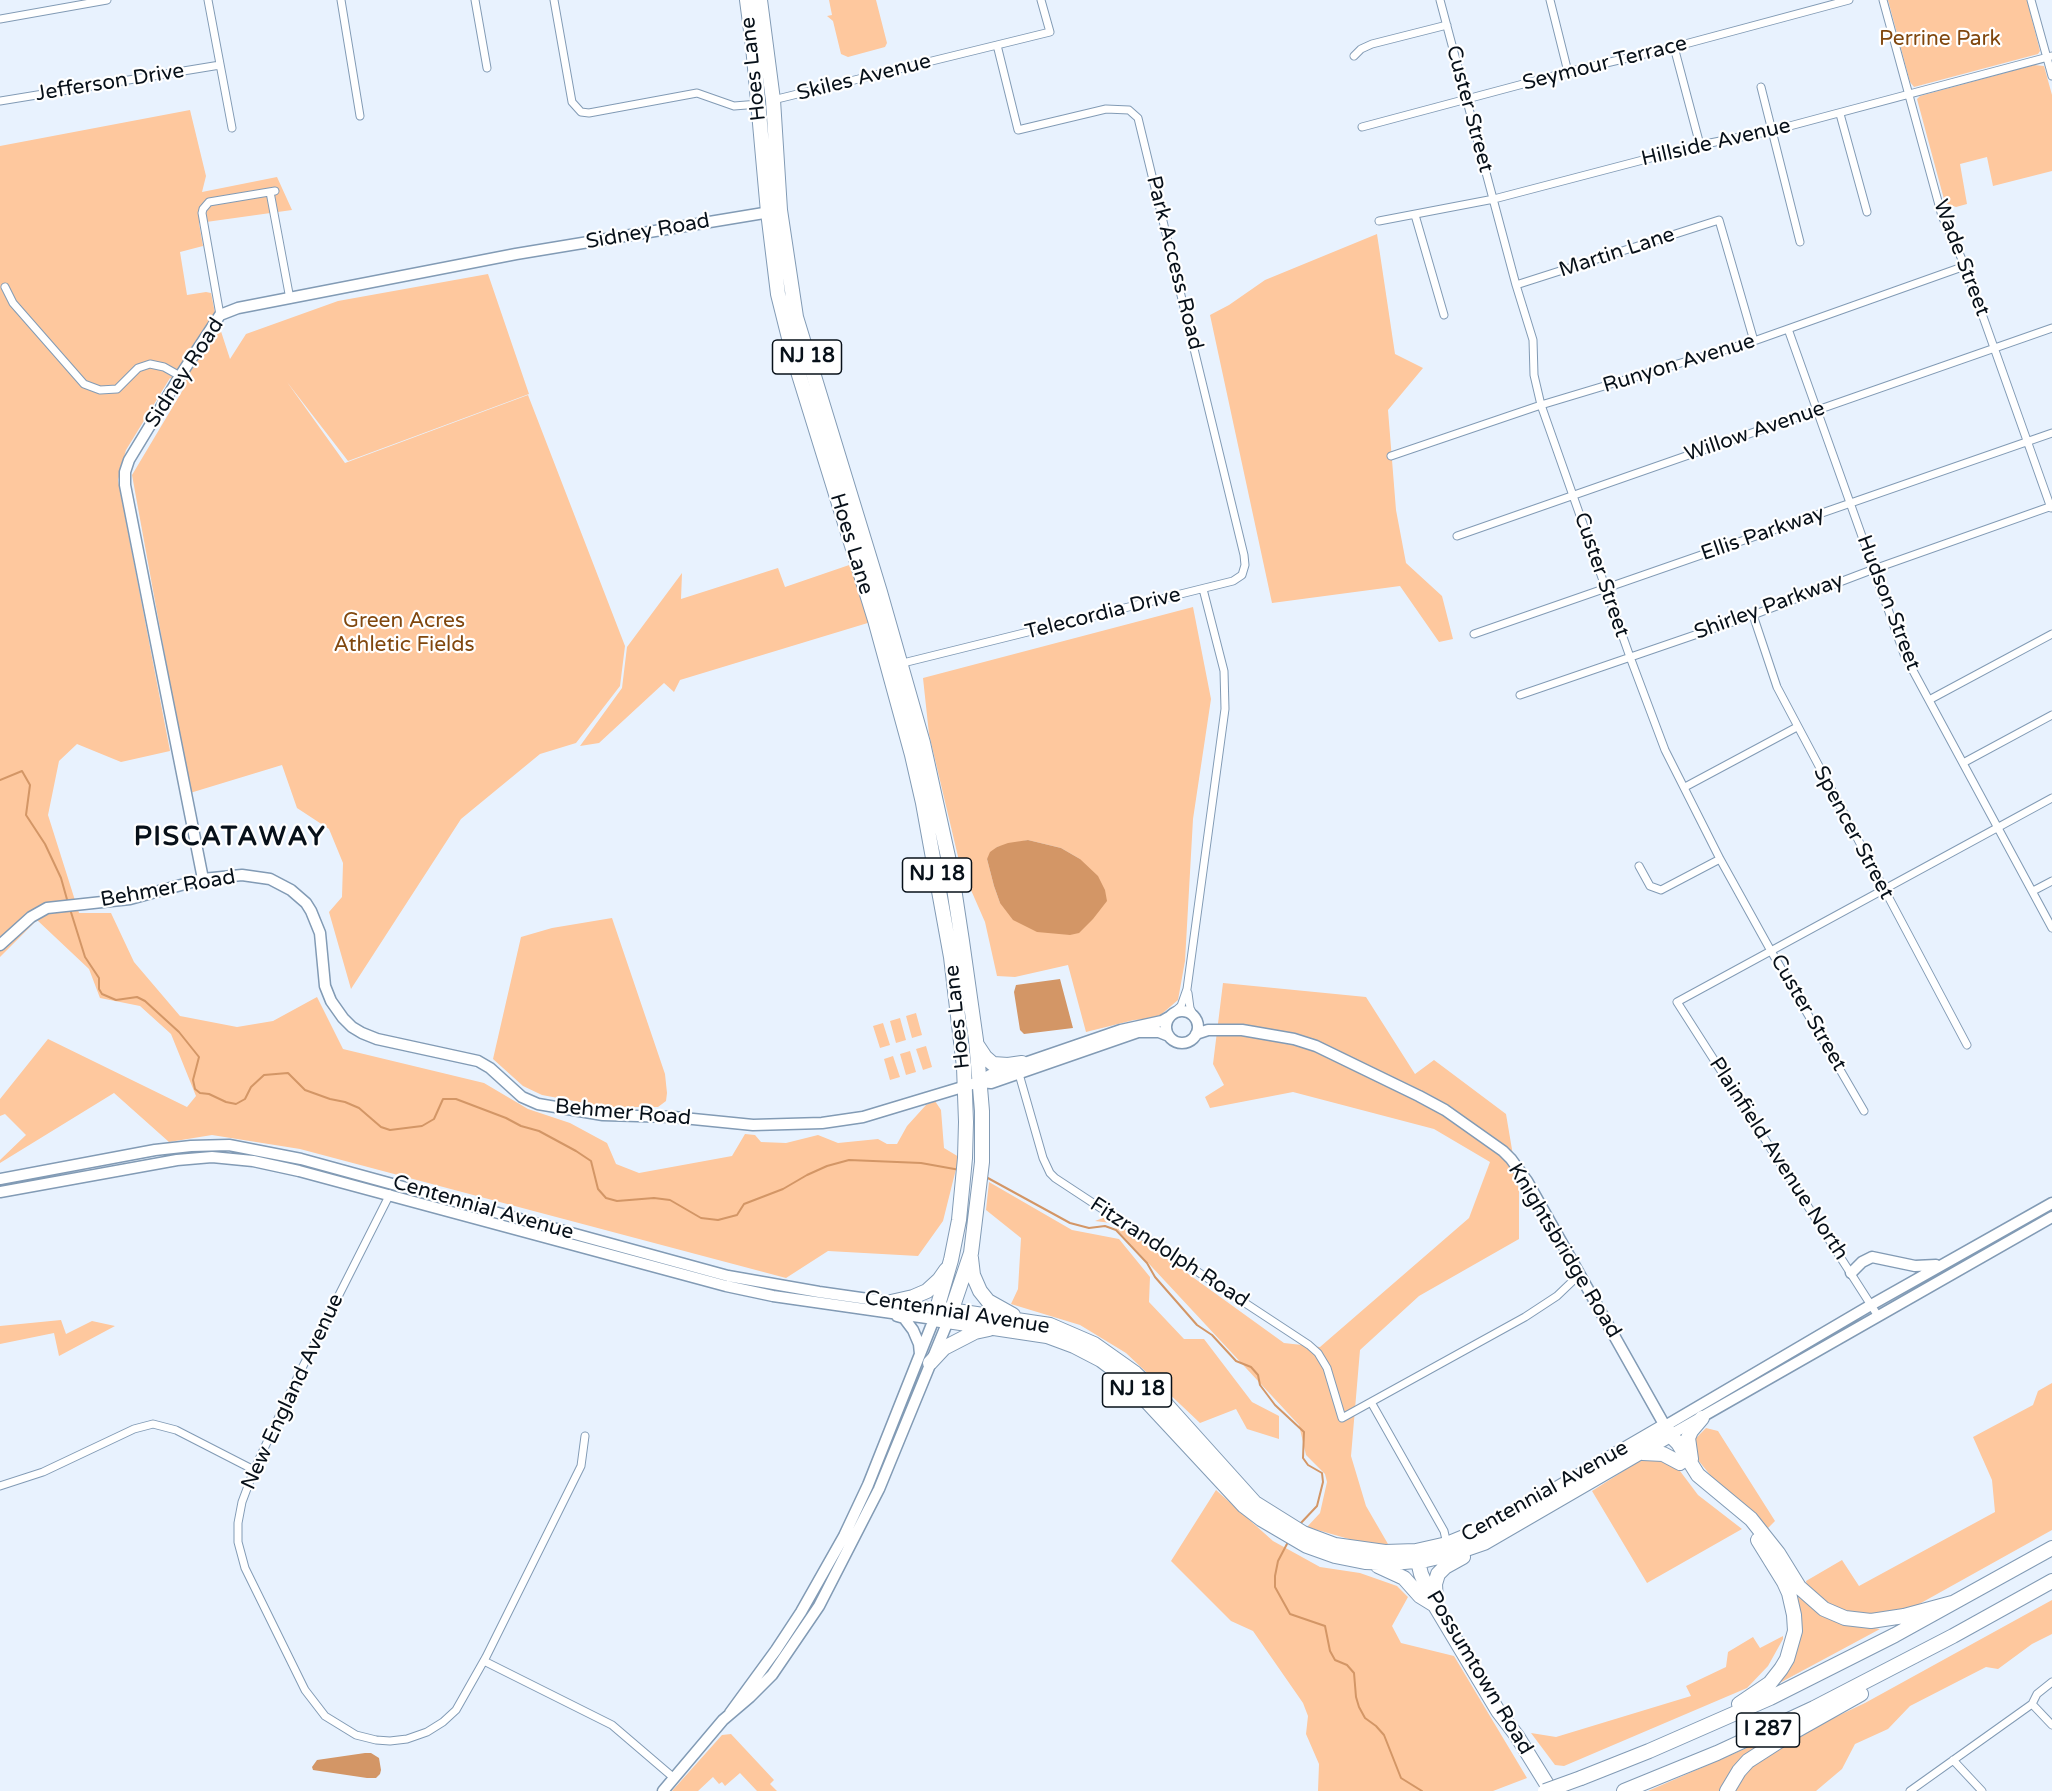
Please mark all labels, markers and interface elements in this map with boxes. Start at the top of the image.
street label: Hoes Lane [736,16,772,122]
park label: Perrine Park [1879,26,2001,52]
street label: Seymour Terrace [1520,31,1690,97]
street label: Custer Street [1440,43,1498,175]
street label: Skiles Avenue [794,49,934,107]
street label: Jefferson Drive [34,59,186,107]
street label: Hillside Avenue [1639,114,1793,172]
street label: Park Access Road [1140,173,1208,353]
street label: Wade Street [1927,196,1995,320]
street label: Sidney Road [584,209,712,255]
street label: Martin Lane [1556,222,1678,284]
street label: Sidney Road [140,314,230,432]
street label: Runyon Avenue [1600,329,1758,399]
road number: NJ 18 [772,340,842,374]
street label: Willow Avenue [1682,396,1828,468]
street label: Hoes Lane [824,490,878,598]
street label: Ellis Parkway [1698,501,1828,567]
street label: Custer Street [1568,509,1634,641]
street label: Hudson Street [1851,532,1925,674]
street label: Shirley Parkway [1691,568,1847,646]
street label: Telecordia Drive [1023,582,1183,646]
park label: Green Acres Athletic Fields [333,608,475,658]
street label: Spencer Street [1807,762,1899,904]
district label: PISCATAWAY [134,822,326,854]
road number: NJ 18 [902,858,972,892]
street label: Behmer Road [99,865,237,913]
street label: Custer Street [1764,950,1852,1076]
street label: Hoes Lane [940,964,976,1070]
street label: Plainfield Avenue North [1703,1053,1853,1265]
street label: Behmer Road [554,1094,692,1132]
street label: Knightsbridge Road [1502,1159,1626,1343]
street label: Centennial Avenue [390,1170,576,1246]
street label: Fitzrandolph Road [1085,1192,1253,1314]
street label: Centennial Avenue [863,1286,1051,1340]
street label: New England Avenue [236,1290,350,1494]
road number: NJ 18 [1102,1373,1172,1407]
street label: Centennial Avenue [1457,1436,1633,1548]
street label: Possumtown Road [1420,1586,1538,1760]
road number: I 287 [1736,1713,1800,1747]

